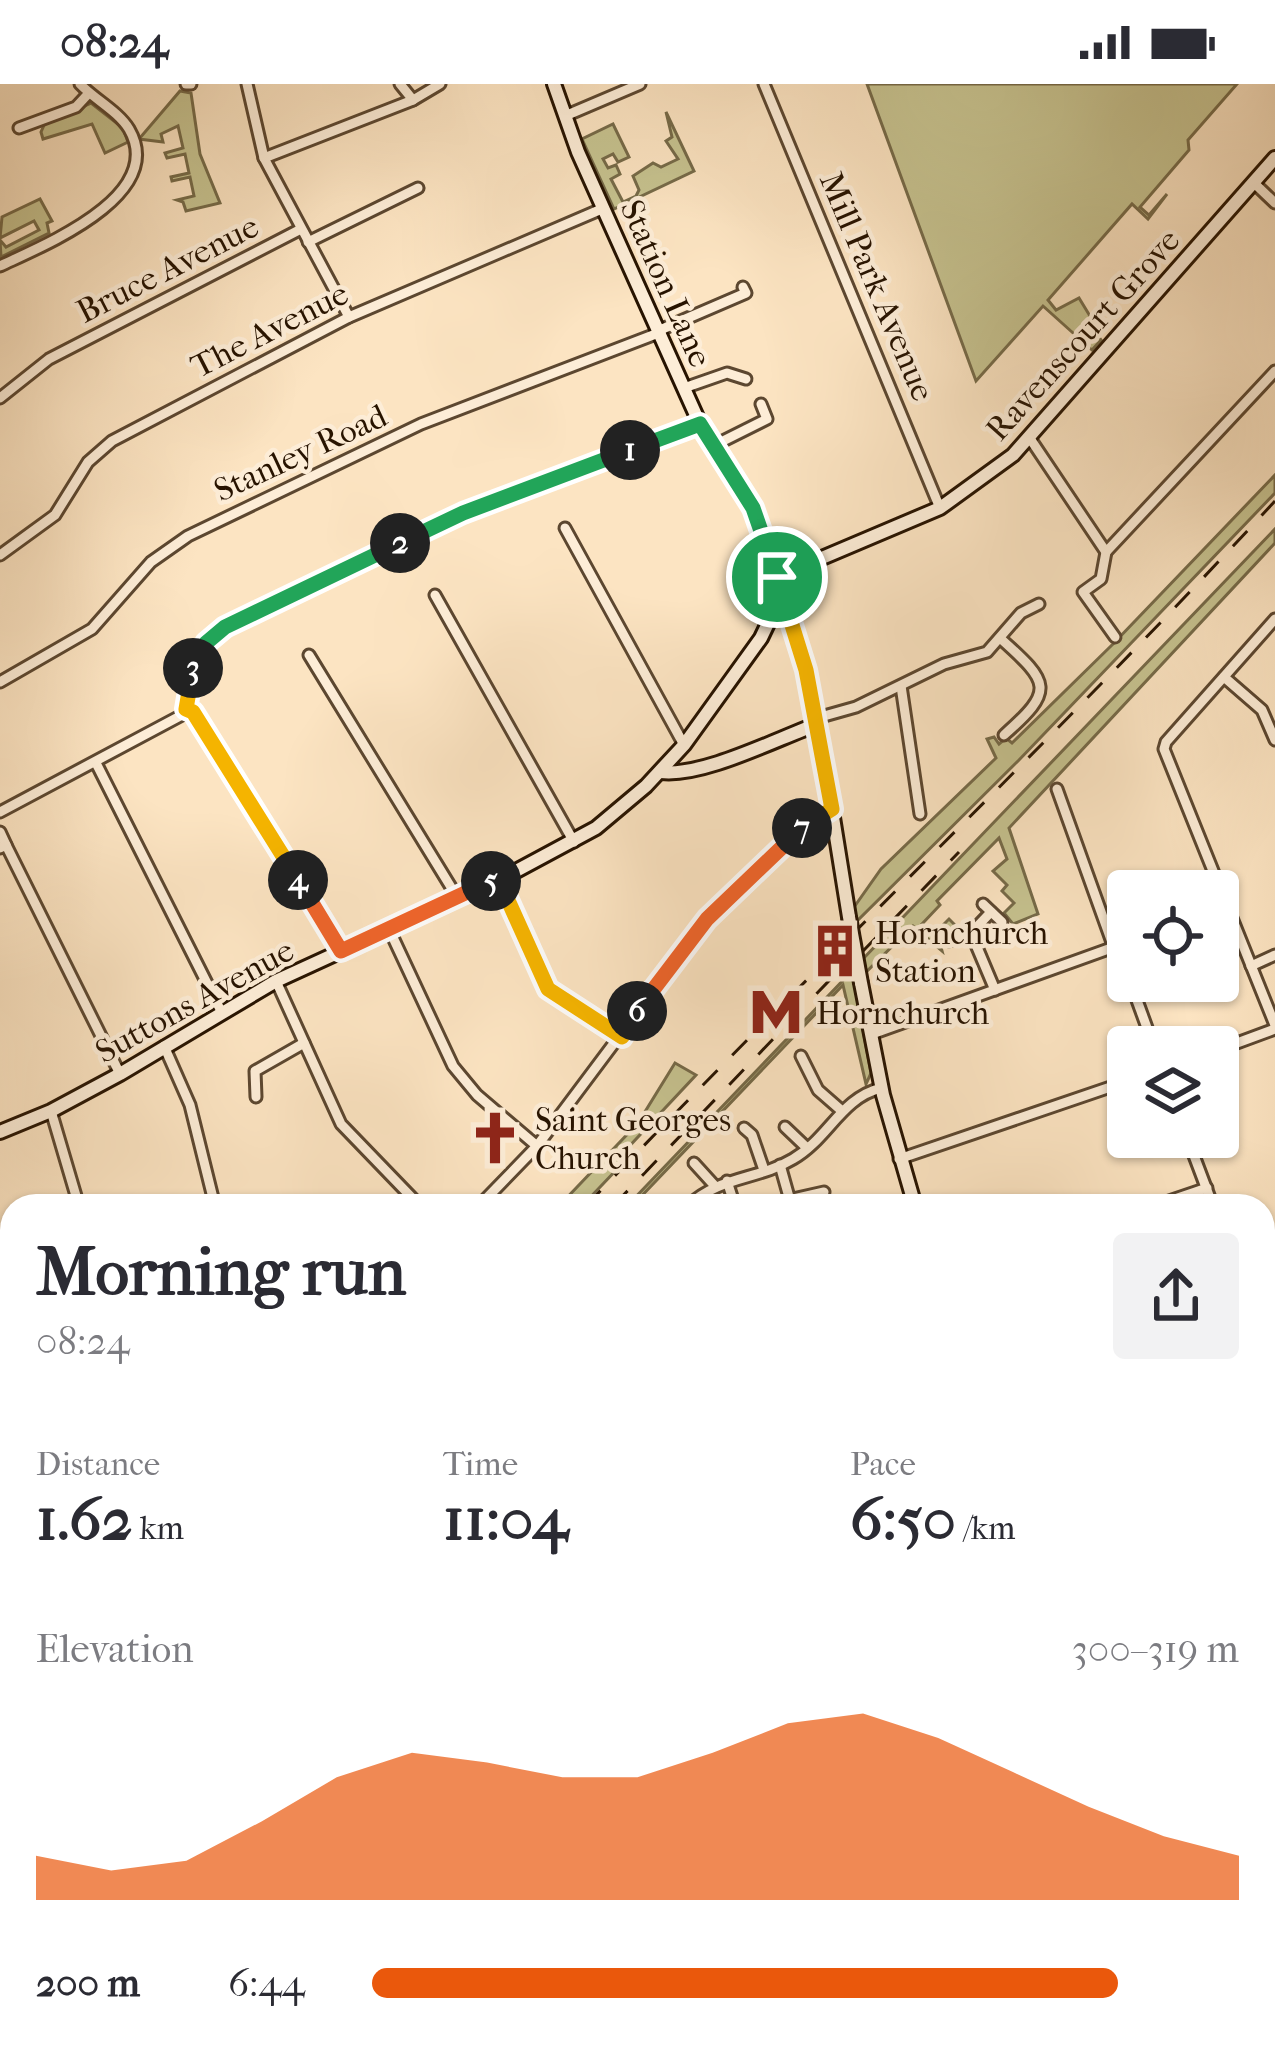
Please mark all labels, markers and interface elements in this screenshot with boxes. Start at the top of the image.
text: 08:24 [60,16,168,69]
street label: Mill Park Avenue [811,166,942,407]
street label: Station Lane [611,194,720,373]
street label: Bruce Avenue [70,207,265,332]
street label: Ravenscourt Grove [978,221,1188,449]
street label: The Avenue [185,274,355,387]
street label: Stanley Road [208,396,394,510]
pin: 1 [600,420,660,480]
text: 1 [624,430,636,469]
pin: 2 [370,513,430,573]
text: 2 [392,523,408,562]
pin [726,526,828,628]
icon: arrive [744,544,810,610]
pin: 3 [163,638,223,698]
text: 3 [186,648,200,687]
pin: 7 [772,798,832,858]
text: 7 [794,808,810,847]
pin: 4 [268,850,328,910]
pin: 5 [461,851,521,911]
text: 4 [288,860,308,899]
text: 5 [484,861,498,900]
map controls [1107,870,1239,1158]
button: locate [1107,870,1239,1002]
place label: Hornchurch Station [875,914,1049,991]
building icon: Hornchurch Station [806,922,864,980]
street label: Suttons Avenue [89,931,301,1072]
pin: 6 [607,981,667,1041]
metro station icon: Hornchurch [747,983,805,1041]
text: 6 [628,991,646,1030]
place label: Hornchurch [816,994,990,1033]
button: layers [1107,1026,1239,1158]
place label: Saint Georges Church [535,1101,731,1178]
church icon: Saint Georges Church [466,1109,524,1167]
button: share [1113,1233,1239,1359]
text: Morning run [36,1234,406,1311]
text: 08:24 [36,1318,130,1364]
text: Distance [36,1445,160,1484]
text: Time [443,1445,518,1484]
text: Pace [850,1445,916,1484]
text: 1.62 [36,1484,132,1555]
text: 11:04 [443,1484,568,1555]
text: 6:50 [850,1484,956,1555]
text: km [132,1509,184,1548]
text: /km [956,1509,1015,1548]
text: Elevation [36,1626,194,1672]
text: 300–319 m [1072,1626,1239,1672]
text: 200 m [36,1960,140,2006]
text: 6:44 [228,1960,305,2006]

